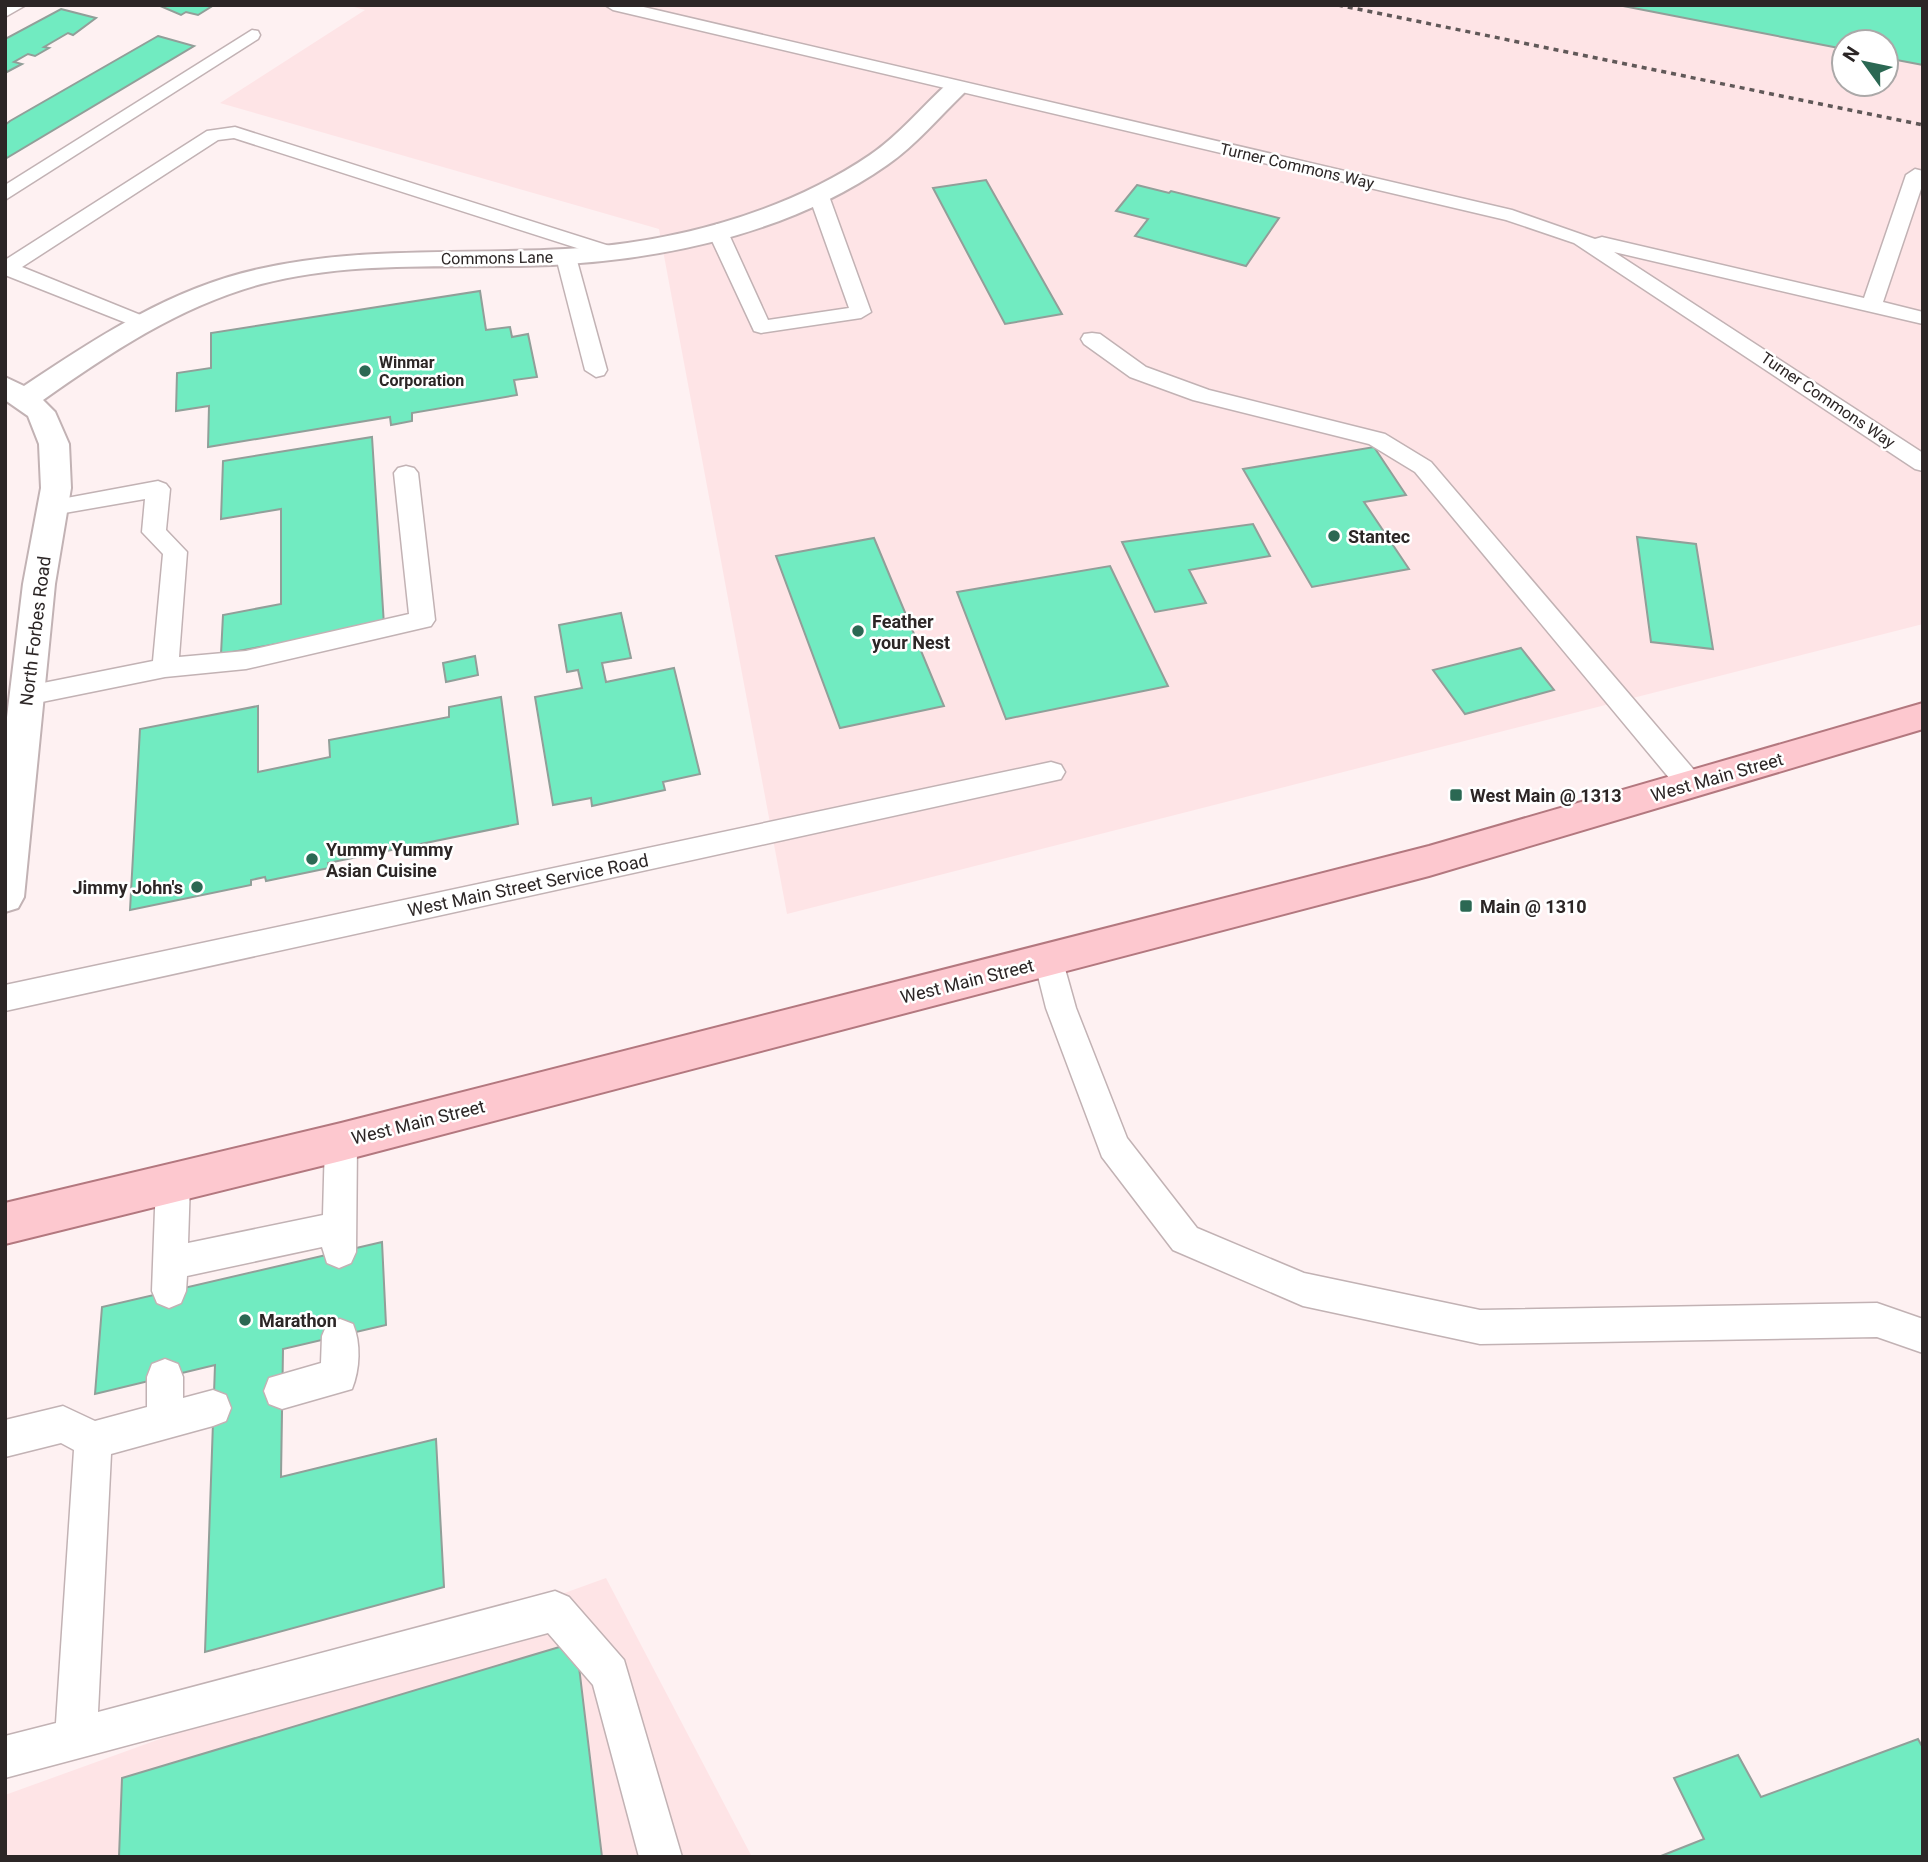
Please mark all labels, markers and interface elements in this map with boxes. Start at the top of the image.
north arrow [1830,28,1900,98]
text: N [1838,42,1864,66]
street label: Turner Commons Way [1218,139,1376,193]
street label: Commons Lane [441,248,553,268]
street label: Turner Commons Way [1757,348,1899,452]
place label: Winmar Corporation [379,353,464,390]
marker: Winmar Corporation [357,363,373,379]
place label: Stantec [1348,526,1410,547]
marker: Stantec [1326,528,1342,544]
street label: North Forbes Road [15,555,55,707]
place label: Feather your Nest [872,611,950,653]
marker: Feather your Nest [850,623,866,639]
street label: West Main Street [1648,748,1786,806]
place label: West Main @ 1313 [1470,785,1622,806]
marker: West Main @ 1313 [1448,787,1464,803]
place label: Yummy Yummy Asian Cuisine [326,839,454,881]
street label: West Main Street Service Road [406,849,650,921]
marker: Yummy Yummy Asian Cuisine [304,851,320,867]
place label: Jimmy John's [72,877,183,898]
marker: Jimmy John's [189,879,205,895]
place label: Main @ 1310 [1480,896,1587,917]
marker: Main @ 1310 [1458,898,1474,914]
street label: West Main Street [898,954,1036,1008]
street label: West Main Street [349,1095,487,1149]
place label: Marathon [259,1310,337,1331]
marker: Marathon [237,1312,253,1328]

